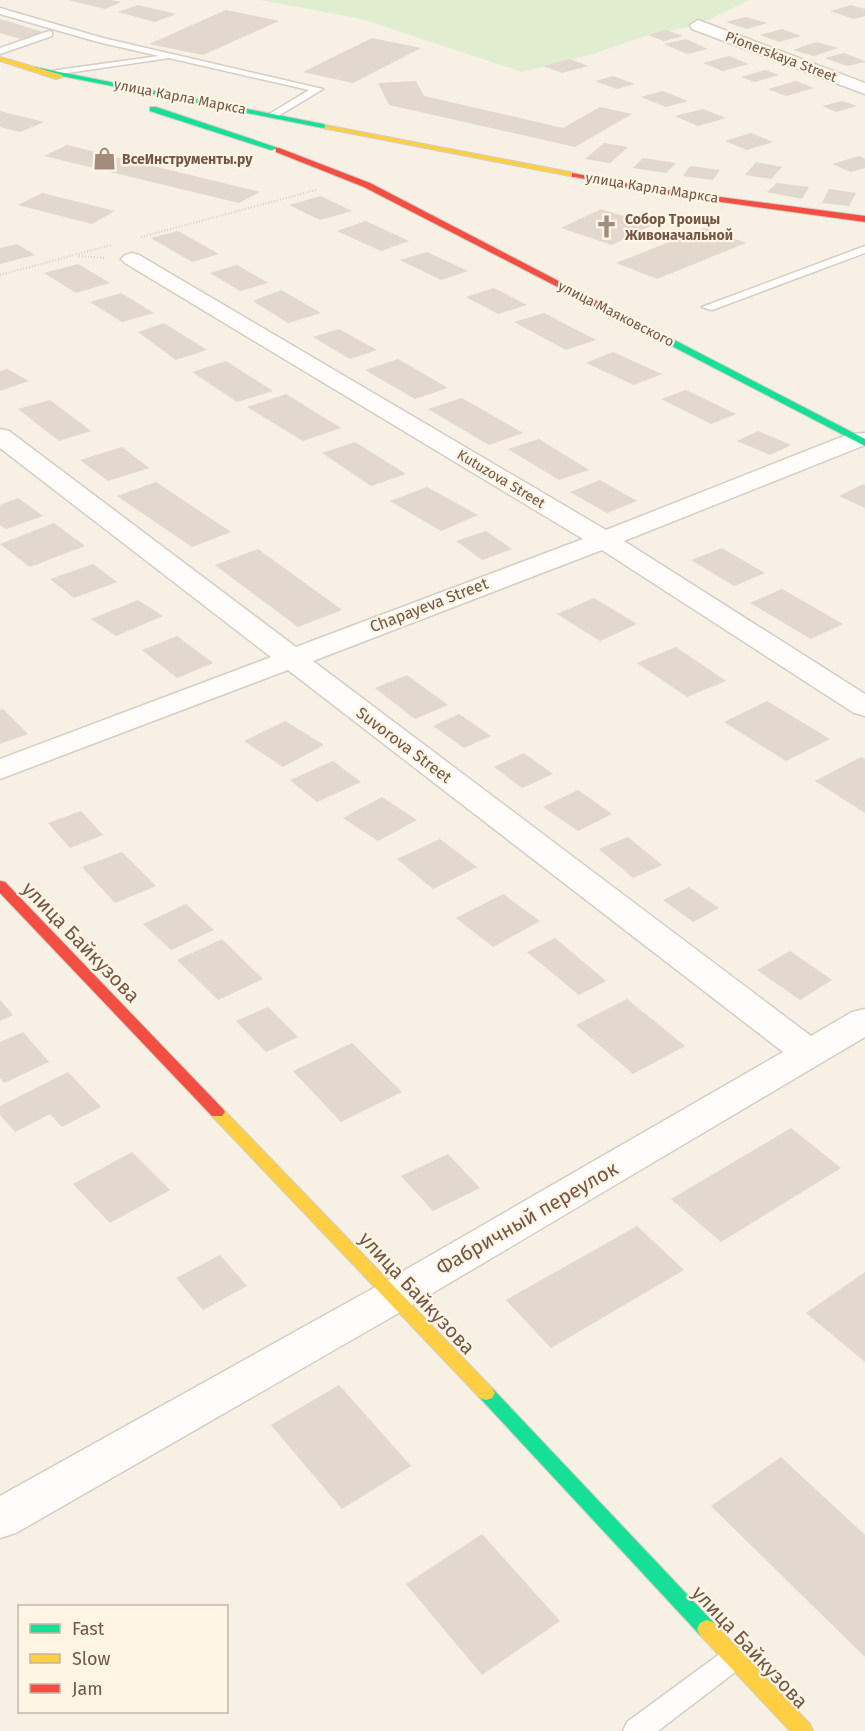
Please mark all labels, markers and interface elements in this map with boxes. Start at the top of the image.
street label: Pionerskaya Street [723,28,840,86]
street label: улица Карла Маркса [113,76,247,118]
shop icon: ВсеИнструменты.ру [91,146,117,172]
place label: ВсеИнструменты.ру [122,151,253,168]
street label: улица Карла Маркса [584,169,720,207]
place label: Собор Троицы Живоначальной [624,211,733,244]
church icon: Собор Троицы Живоначальной [594,214,620,240]
street label: улица Маяковского [555,277,677,351]
street label: Kutuzova Street [454,446,549,512]
street label: Chapayeva Street [367,574,491,636]
street label: Suvorova Street [353,703,455,787]
street label: улица Байкузова [17,876,145,1008]
street label: Фабричный переулок [432,1156,623,1280]
street label: улица Байкузова [354,1227,480,1359]
street label: улица Байкузова [687,1581,813,1713]
legend [18,1605,228,1713]
text: Fast [72,1618,105,1640]
text: Slow [72,1648,111,1670]
text: Jam [72,1678,103,1700]

